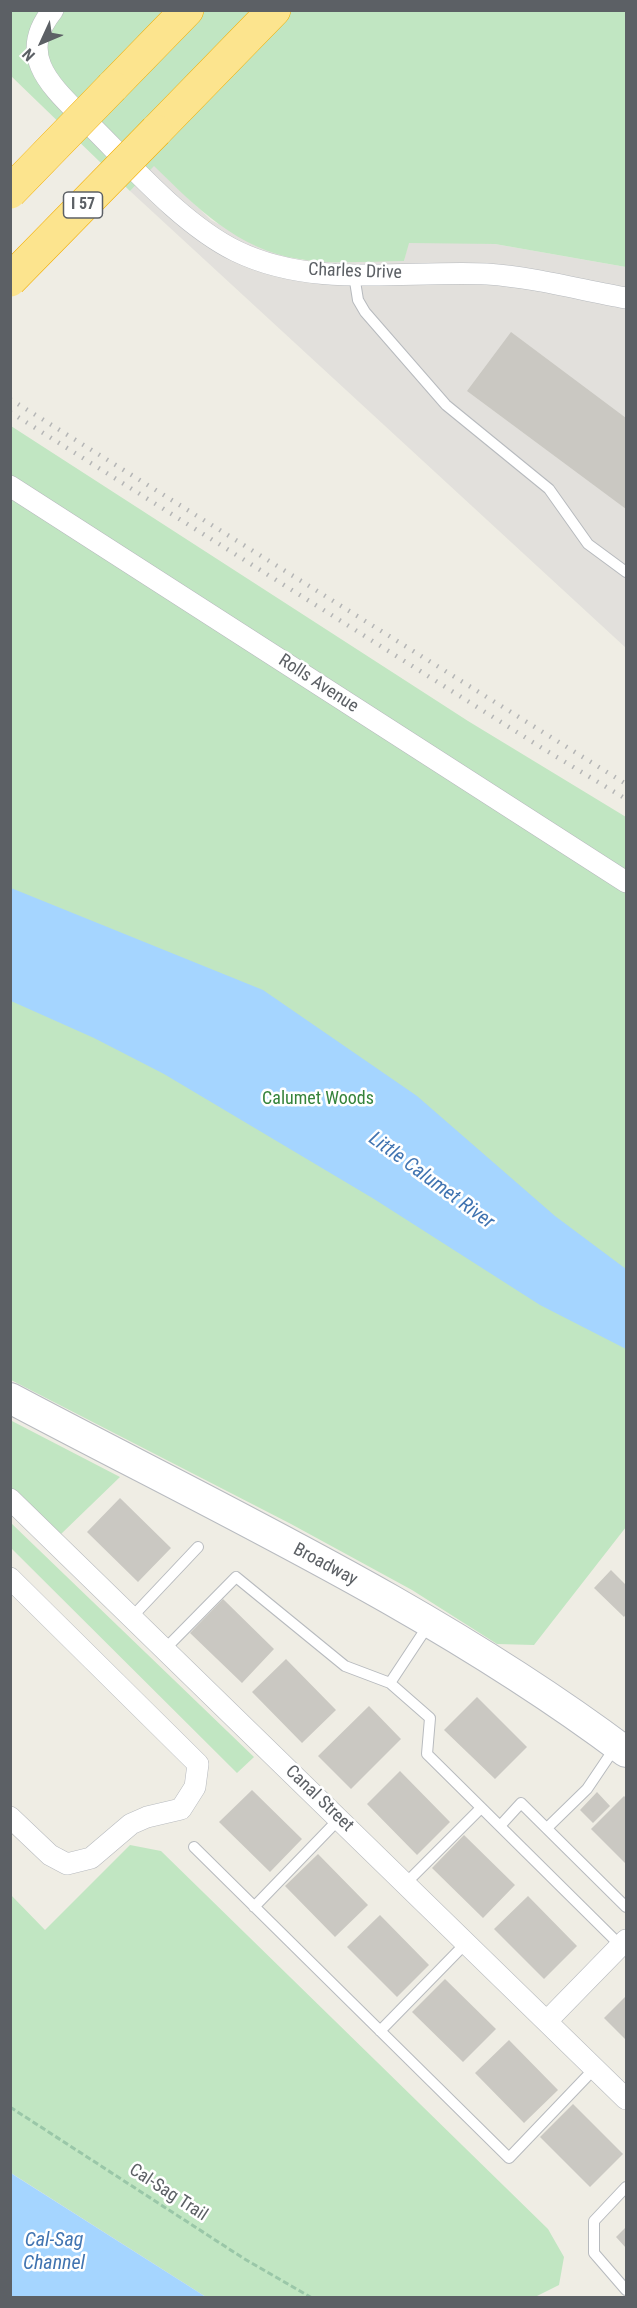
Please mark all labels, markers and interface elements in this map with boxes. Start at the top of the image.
north arrow [12,12,72,72]
text: N [18,45,39,65]
road number: I 57 [64,192,103,218]
street label: Charles Drive [308,260,402,284]
street label: Rolls Avenue [274,650,362,718]
park label: Calumet Woods [262,1088,374,1110]
water label: Little Calumet River [364,1127,498,1235]
street label: Broadway [289,1539,361,1591]
street label: Canal Street [280,1761,358,1837]
street label: Cal-Sag Trail [125,2160,211,2226]
water label: Cal-Sag Channel [23,2229,85,2276]

